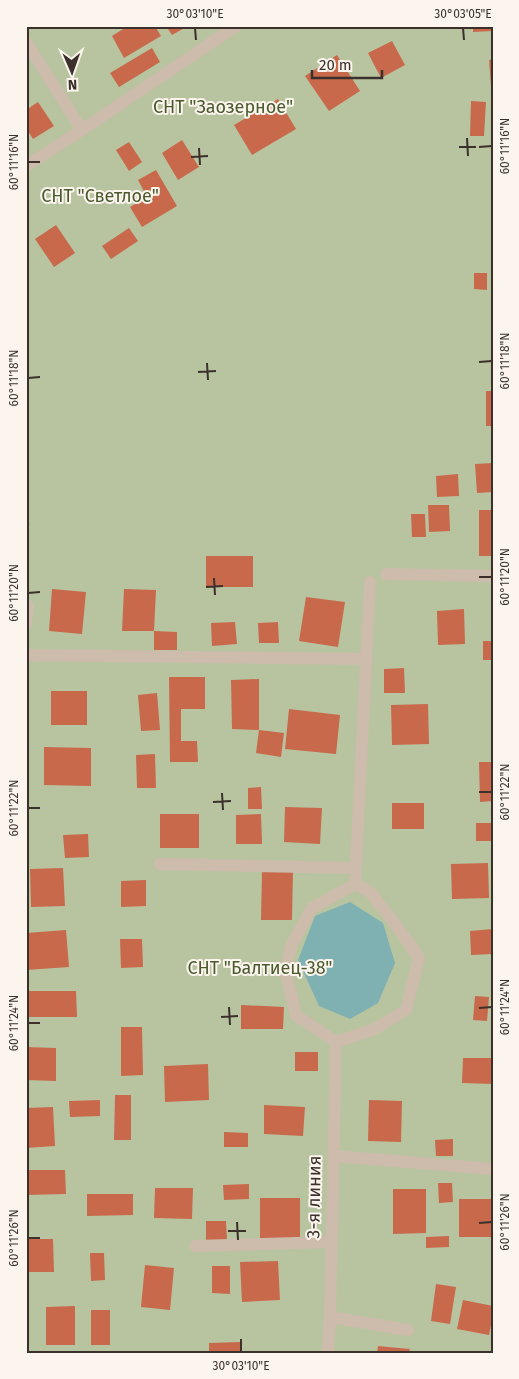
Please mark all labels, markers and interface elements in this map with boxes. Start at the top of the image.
text: 30°03'10"E [166,7,224,21]
text: 30°03'05"E [434,7,492,21]
north arrow [48,48,98,98]
scale bar [312,48,382,80]
text: 20 m [319,56,352,74]
text: N [67,76,77,93]
park label: СНТ "Заозерное" [153,96,293,118]
text: 60°11'16"N [498,118,512,174]
text: 60°11'16"N [7,134,21,190]
park label: СНТ "Светлое" [41,185,159,207]
text: 60°11'18"N [498,333,512,389]
text: 60°11'18"N [7,350,21,406]
text: 60°11'20"N [498,548,512,606]
text: 60°11'20"N [7,564,21,622]
text: 60°11'22"N [498,763,512,821]
text: 60°11'22"N [7,779,21,837]
park label: СНТ "Балтиец-38" [187,957,333,979]
text: 60°11'24"N [498,979,512,1035]
text: 60°11'24"N [7,995,21,1051]
street label: 3-я линия [302,1155,326,1239]
text: 60°11'26"N [498,1193,512,1251]
text: 60°11'26"N [7,1209,21,1267]
text: 30°03'10"E [212,1359,270,1373]

